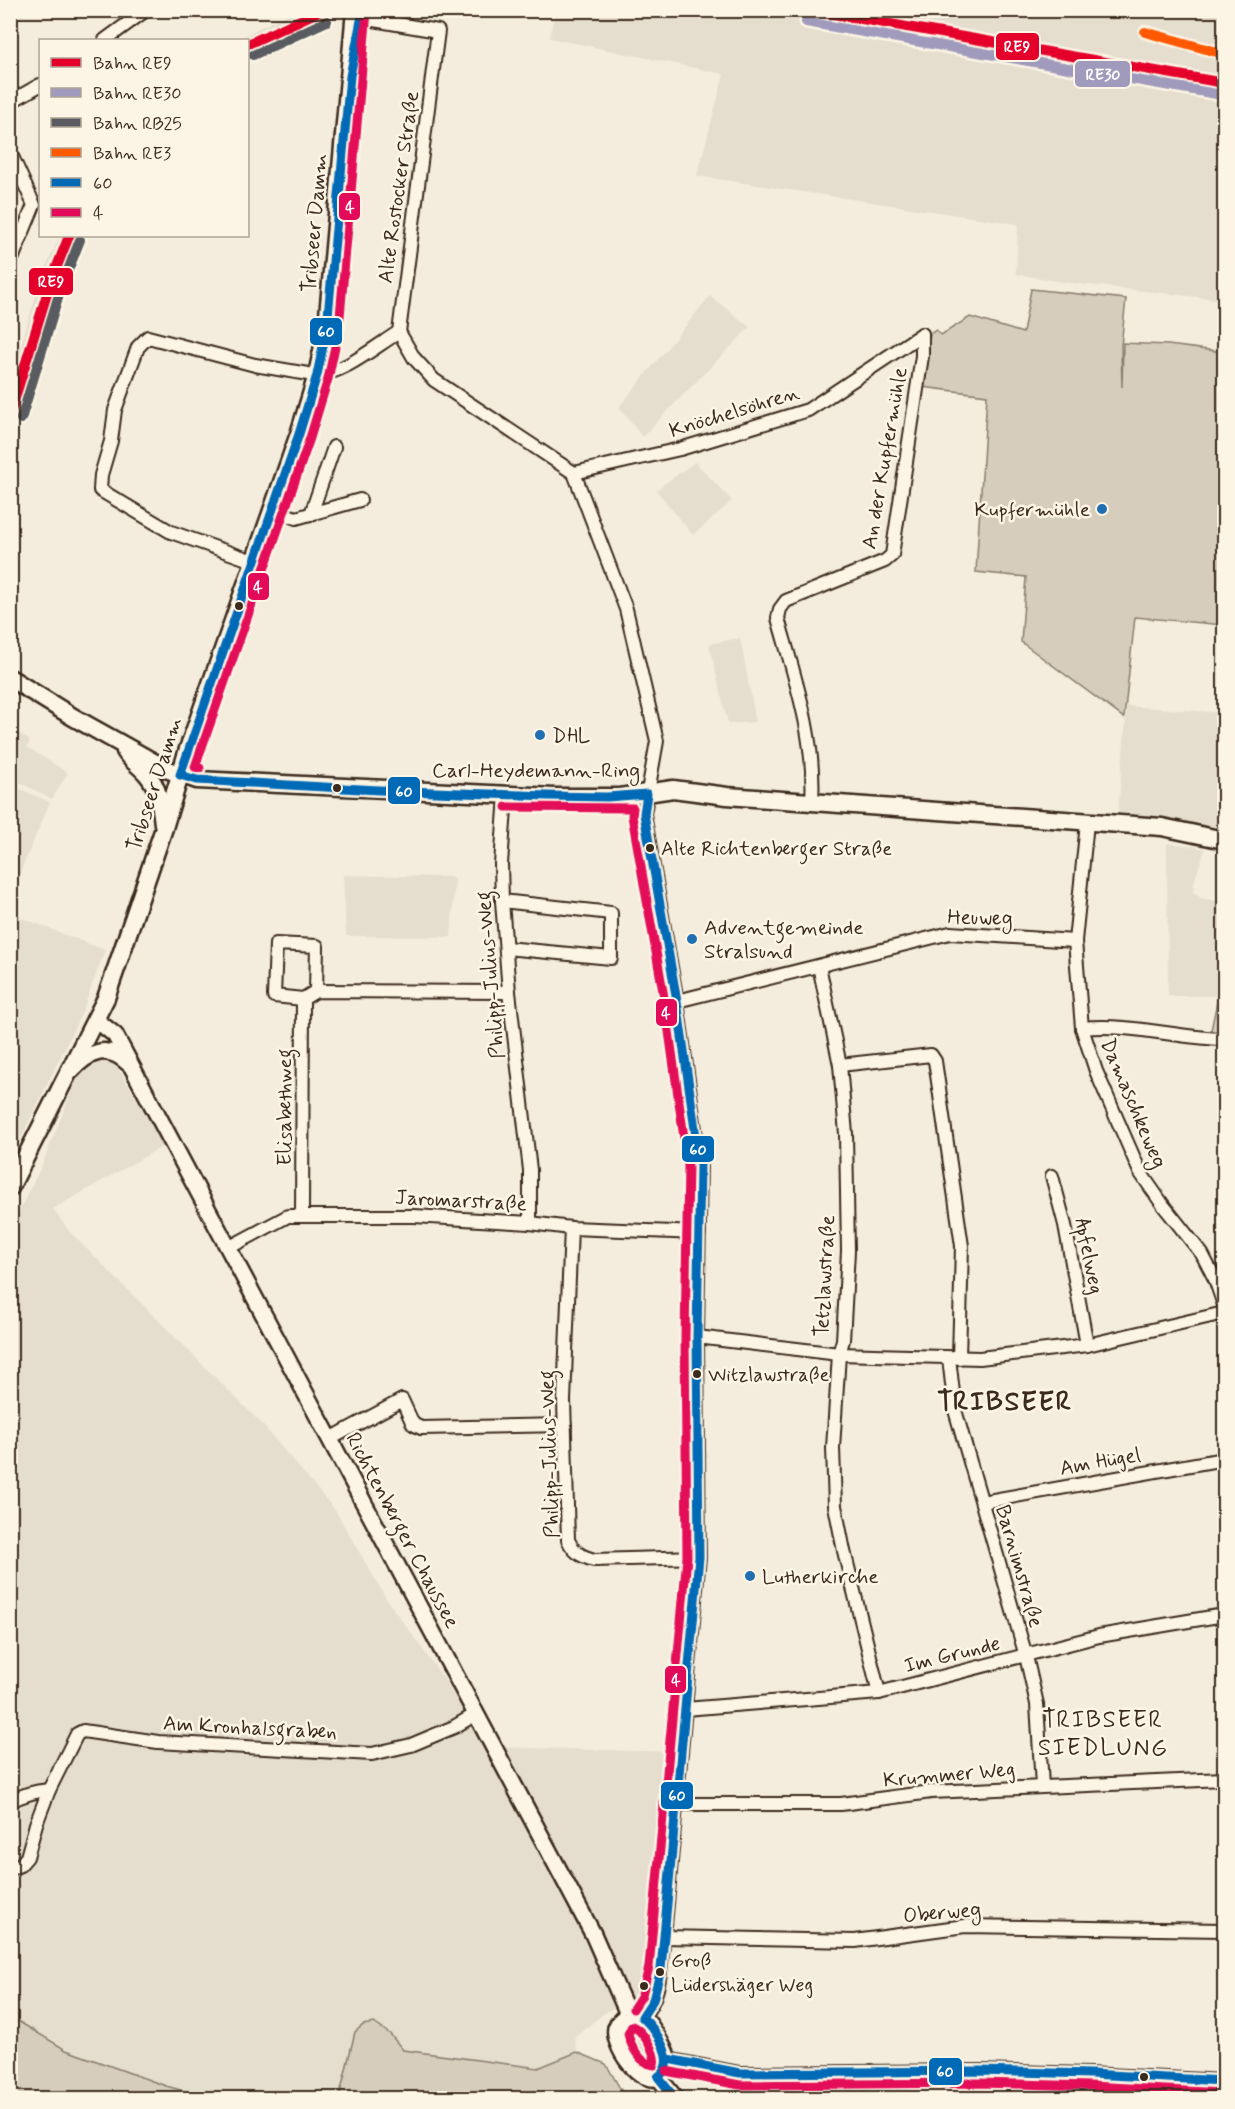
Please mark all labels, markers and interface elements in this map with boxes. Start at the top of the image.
line badge: RE9 [995,32,1040,61]
text: RE9 [1004,37,1030,58]
legend [39,39,249,237]
text: Bahn RE9 [93,52,172,76]
line badge: RE30 [1074,60,1131,88]
text: RE30 [1085,65,1121,86]
text: Bahn RE30 [93,82,181,106]
street label: Alte Rostocker Straße [372,89,426,285]
text: Bahn RB25 [93,112,182,136]
text: Bahn RE3 [93,142,171,166]
street label: Tribseer Damm [295,152,335,294]
text: 60 [93,172,113,196]
line badge: 4 [338,192,361,221]
text: 4 [345,197,355,218]
text: 4 [93,202,103,226]
line badge: RE9 [28,267,74,296]
text: RE9 [38,272,64,293]
line badge: 60 [309,317,343,346]
text: 60 [317,322,335,343]
street label: An der Kupfermühle [855,365,915,551]
street label: Knöchelsöhren [666,379,803,445]
place label: Kupfermühle [974,496,1090,524]
marker: Kupfermühle [1095,502,1109,516]
line badge: 4 [247,572,270,601]
text: 4 [253,577,263,598]
unlabelled marker [233,600,245,612]
street label: Tribseer Damm [120,714,190,855]
place label: DHL [552,722,591,750]
marker: DHL [533,728,547,742]
street label: Carl-Heydemann-Ring [432,757,640,786]
line badge: 60 [387,776,421,805]
unlabelled marker [331,782,343,794]
text: 60 [395,782,413,803]
place label: Alte Richtenberger Straße [661,836,892,865]
marker: Alte Richtenberger Straße [644,842,656,854]
street label: Philipp-Julius-Weg [470,890,514,1060]
street label: Heuweg [947,903,1013,934]
place label: Adventgemeinde Stralsund [704,914,864,966]
marker: Adventgemeinde Stralsund [685,932,699,946]
line badge: 4 [655,998,678,1027]
text: 4 [661,1003,671,1024]
street label: Damaschkeweg [1092,1034,1173,1173]
street label: Elisabethweg [271,1048,301,1166]
line badge: 60 [681,1135,715,1163]
text: 60 [689,1140,707,1161]
street label: Jaromarstraße [394,1184,528,1218]
street label: Tetzlawstraße [808,1214,842,1338]
street label: Apfelweg [1067,1216,1110,1297]
place label: Witzlawstraße [708,1362,830,1389]
marker: Witzlawstraße [691,1368,703,1380]
street label: Philipp-Julius-Weg [533,1369,569,1539]
district label: TRIBSEER [937,1385,1073,1420]
street label: Richtenberger Chaussee [337,1428,466,1634]
street label: Am Hügel [1057,1441,1143,1483]
street label: Barnimstraße [988,1502,1050,1631]
place label: Lutherkirche [762,1563,879,1591]
marker: Lutherkirche [743,1569,757,1583]
street label: Im Grunde [901,1630,1003,1680]
line badge: 4 [664,1665,687,1694]
text: 4 [671,1670,681,1691]
district label: TRIBSEER SIEDLUNG [1038,1705,1168,1764]
street label: Am Kronhalsgraben [162,1709,338,1749]
street label: Krummer Weg [882,1755,1016,1795]
line badge: 60 [660,1781,694,1810]
text: 60 [668,1786,686,1807]
street label: Oberweg [902,1896,982,1931]
place label: Groß Lüdershäger Weg [671,1948,813,1999]
marker: Groß Lüdershäger Weg [654,1966,666,1978]
unlabelled marker [638,1980,650,1992]
line badge: 60 [928,2057,963,2086]
text: 60 [936,2062,954,2083]
unlabelled marker [1138,2071,1150,2083]

